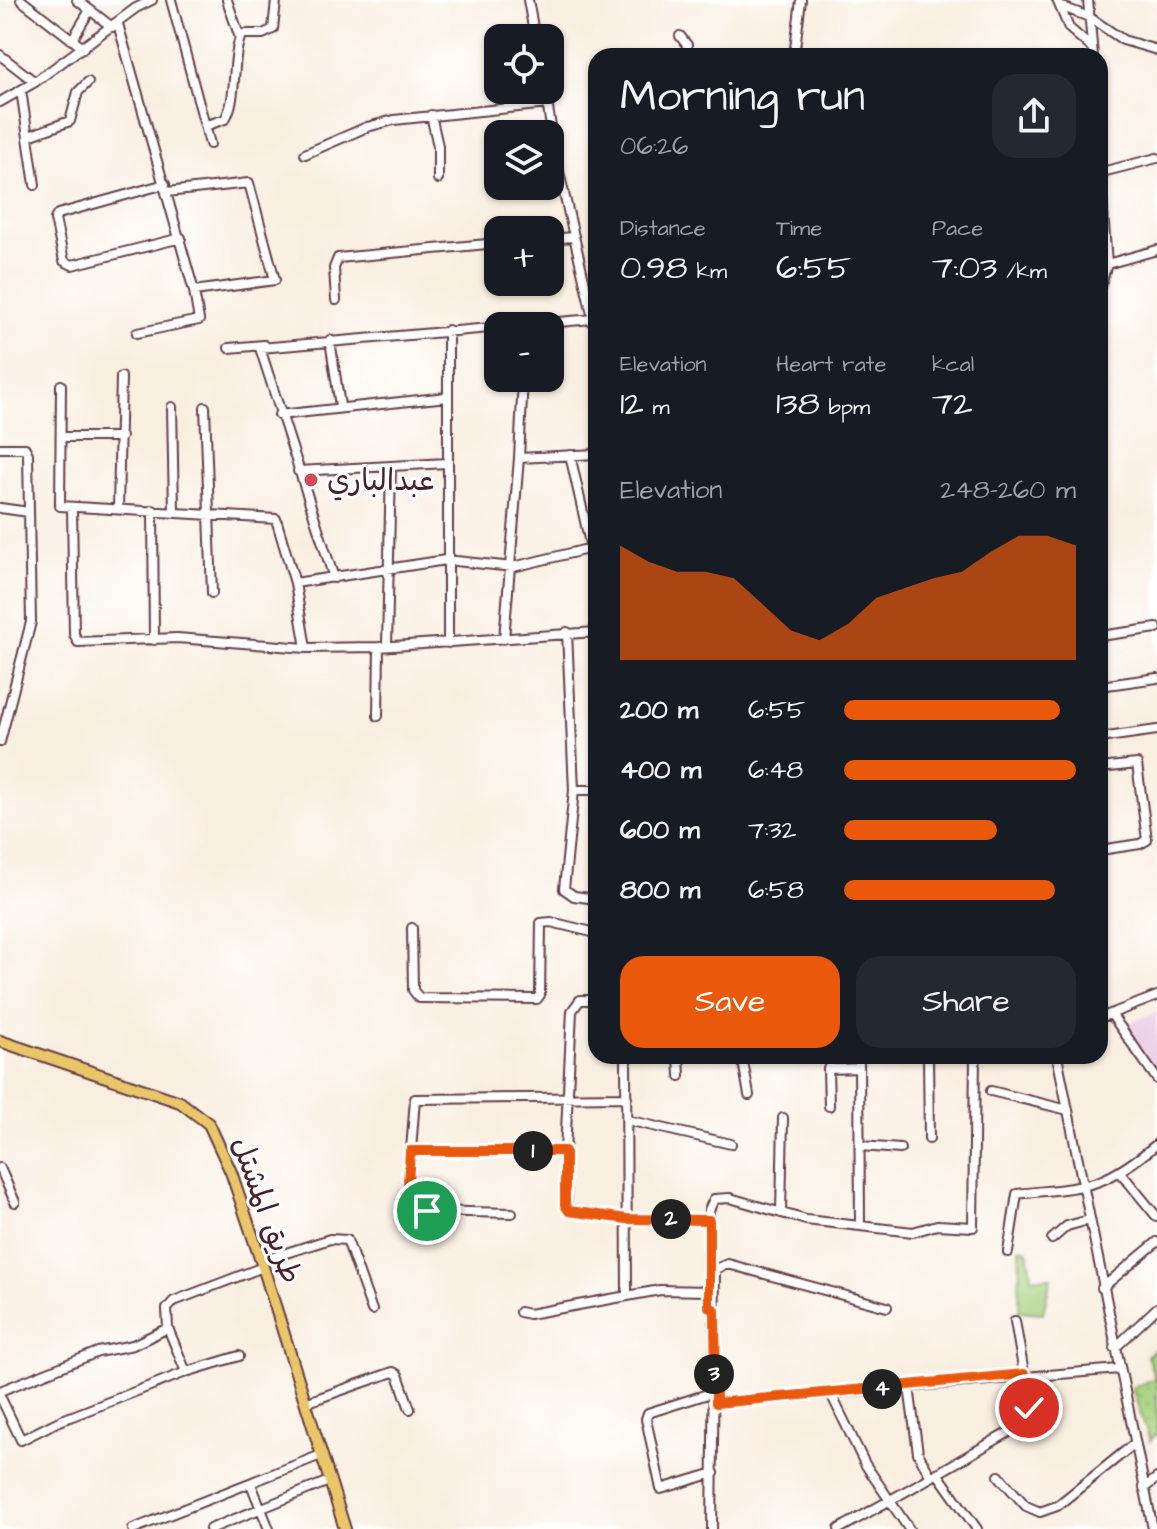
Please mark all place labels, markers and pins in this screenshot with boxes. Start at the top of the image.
place label: عبدالباري [327,460,435,502]
marker: عبدالباري [302,471,320,489]
pin: 1 [513,1131,553,1171]
pin [393,1177,461,1245]
pin: 2 [651,1199,691,1239]
pin: 3 [694,1354,734,1394]
pin: 4 [862,1369,902,1409]
pin [995,1374,1063,1442]

